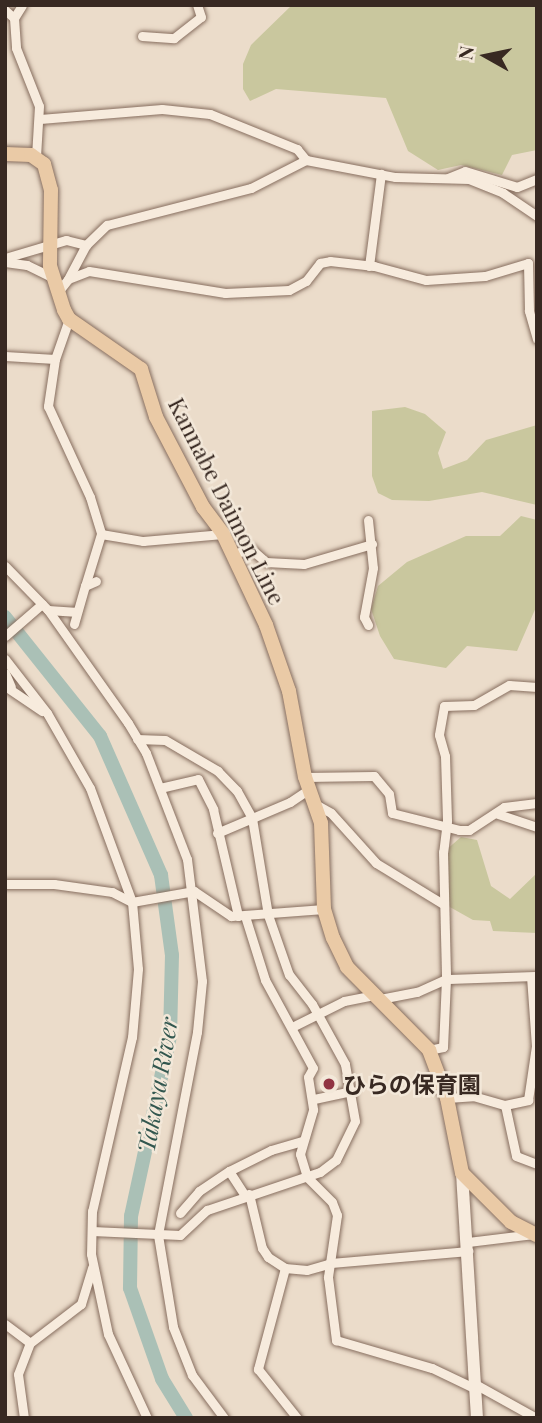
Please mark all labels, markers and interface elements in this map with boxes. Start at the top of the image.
north arrow [451,21,521,91]
text: N [451,44,479,62]
street label: Kannabe Daimon Line [163,393,291,609]
water label: Takaya River [131,1015,183,1155]
place label: ひらの保育園 [343,1070,481,1098]
marker: ひらの保育園 [321,1076,337,1092]

